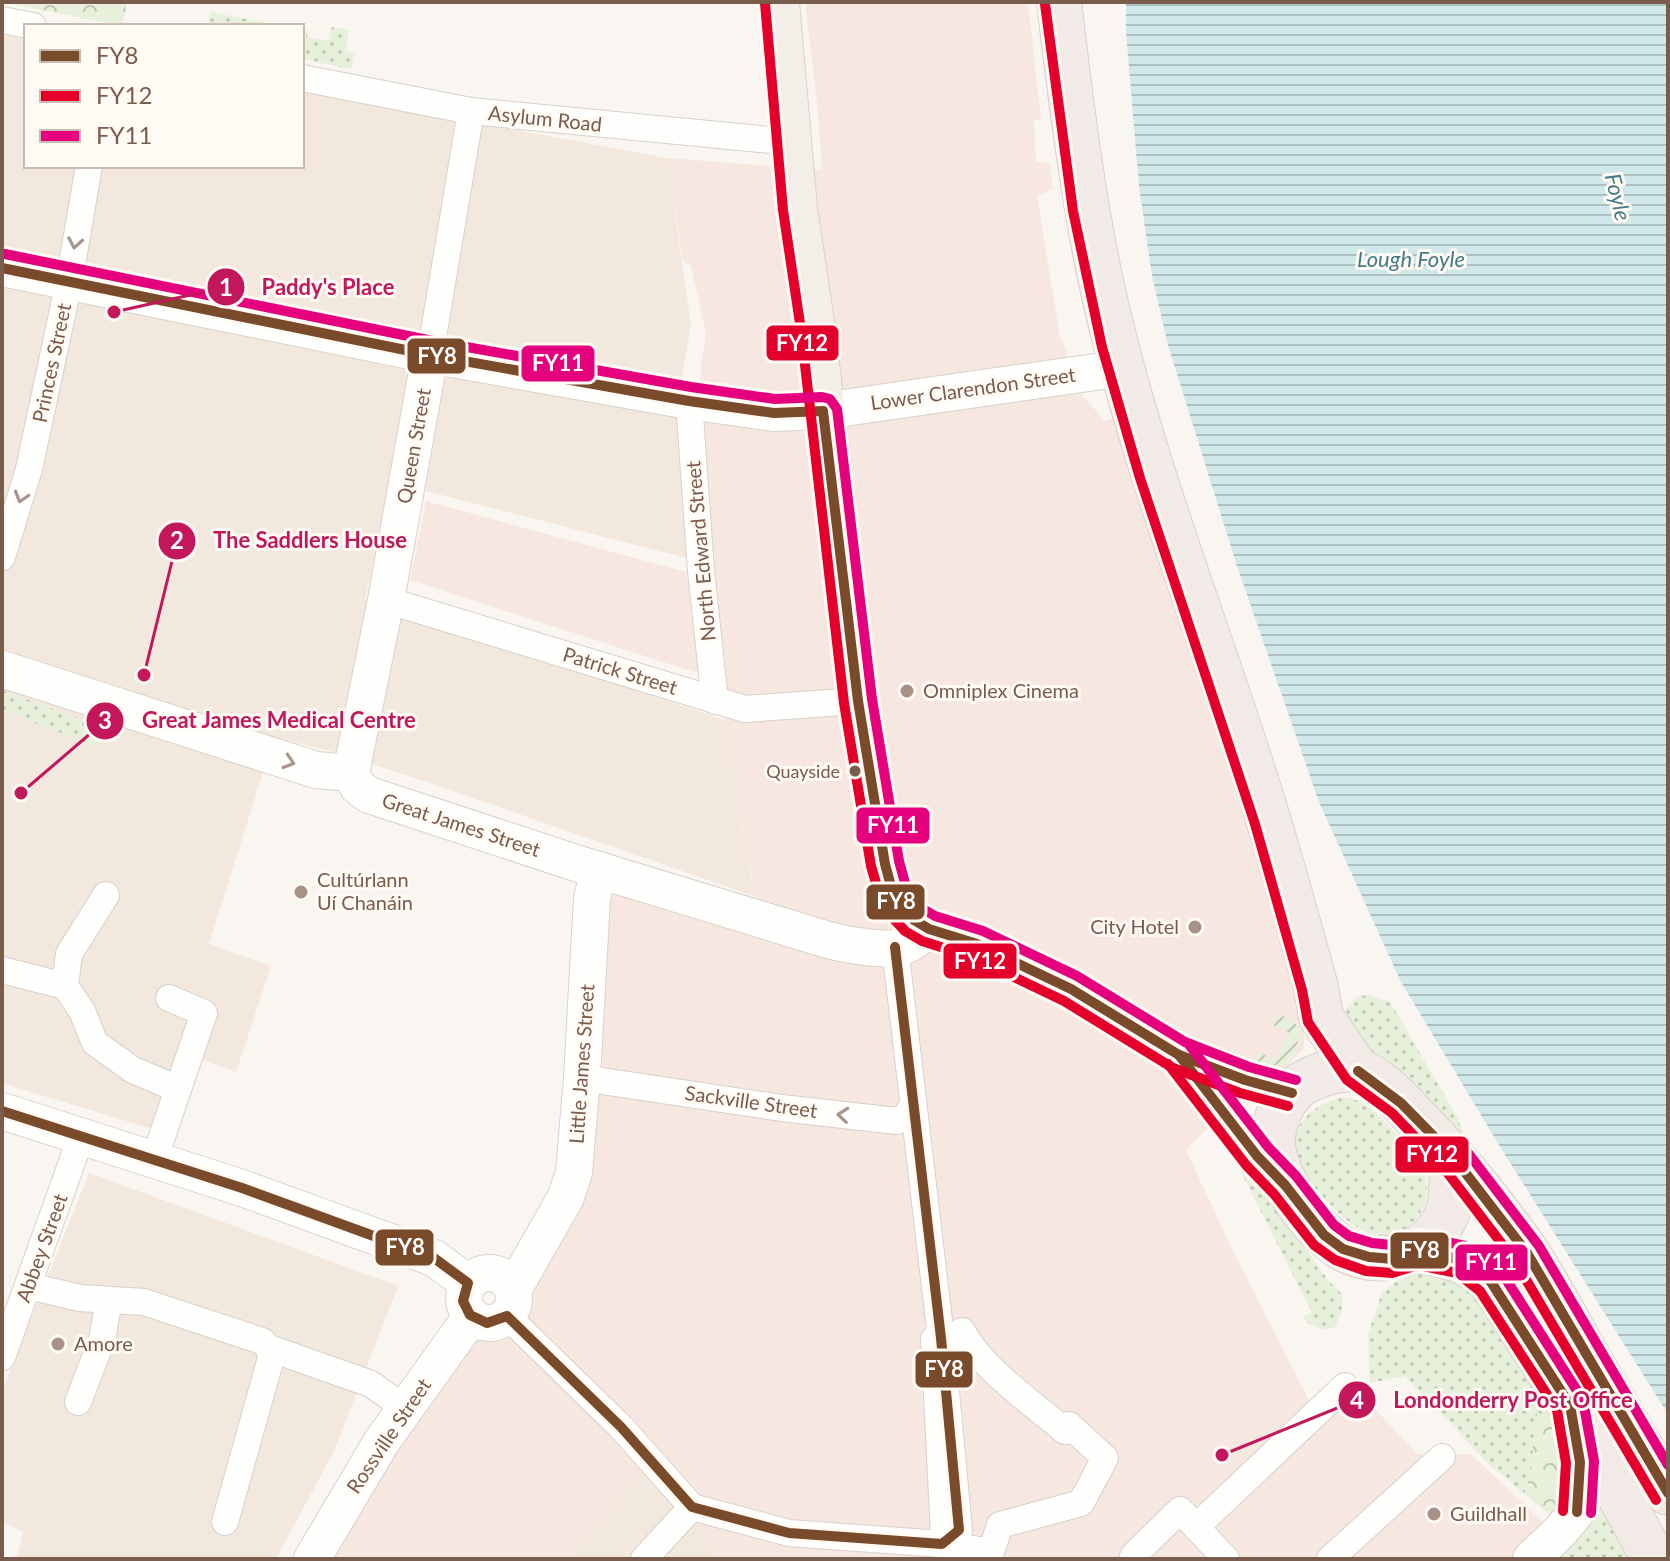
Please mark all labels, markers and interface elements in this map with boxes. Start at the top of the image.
legend [24,24,304,168]
text: FY8 [96,40,138,69]
text: FY12 [96,80,152,109]
street label: Asylum Road [487,100,603,136]
text: FY11 [96,120,152,149]
water label: Foyle [1600,170,1637,223]
one-way arrow [68,236,85,250]
water label: Lough Foyle [1357,245,1465,272]
callout: Paddy's Place [206,264,410,310]
text: 1 [219,272,233,301]
text: Paddy's Place [262,273,395,300]
street label: Princes Street [27,301,75,425]
line badge: FY12 [765,324,840,362]
text: FY12 [776,329,828,356]
line badge: FY8 [406,337,467,375]
text: FY8 [417,342,457,369]
line badge: FY11 [520,344,596,383]
text: FY11 [532,349,584,376]
street label: Lower Clarendon Street [869,362,1077,414]
street label: Queen Street [391,386,435,506]
street label: North Edward Street [680,460,720,642]
one-way arrow [14,490,30,503]
callout: The Saddlers House [157,518,423,564]
text: 2 [170,525,184,554]
text: The Saddlers House [213,526,407,553]
street label: Patrick Street [560,641,680,699]
place label: Omniplex Cinema [923,678,1079,702]
marker: Omniplex Cinema [898,682,916,700]
callout: Great James Medical Centre [85,698,432,744]
text: 3 [98,705,112,734]
text: Great James Medical Centre [142,706,416,733]
one-way arrow [282,752,296,768]
place label: Quayside [766,760,840,782]
marker: Quayside [847,763,863,779]
street label: Great James Street [379,787,543,861]
line badge: FY11 [855,806,931,845]
text: FY11 [867,811,919,838]
place label: Cultúrlann Uí Chanáin [317,867,413,914]
marker: Cultúrlann Uí Chanáin [292,883,310,901]
line badge: FY8 [865,883,926,921]
text: FY8 [876,887,916,914]
place label: City Hotel [1090,914,1179,938]
marker: City Hotel [1186,918,1204,936]
line badge: FY12 [942,942,1018,980]
text: FY12 [954,947,1006,974]
street label: Little James Street [563,983,599,1145]
street label: Sackville Street [683,1080,819,1122]
one-way arrow [836,1107,849,1124]
line badge: FY12 [1394,1135,1470,1174]
text: FY12 [1406,1140,1458,1167]
street label: Abbey Street [10,1190,72,1305]
line badge: FY8 [374,1228,435,1267]
line badge: FY8 [1389,1231,1450,1270]
text: FY8 [385,1233,425,1260]
text: FY8 [1400,1236,1440,1263]
line badge: FY11 [1454,1243,1529,1282]
text: FY11 [1465,1248,1517,1275]
place label: Amore [74,1331,133,1355]
marker: Amore [49,1335,67,1353]
line badge: FY8 [914,1350,974,1389]
text: FY8 [924,1355,964,1382]
street label: Rossville Street [341,1373,435,1497]
callout: Londonderry Post Office [1337,1377,1649,1423]
text: 4 [1350,1385,1364,1414]
text: Londonderry Post Office [1393,1386,1633,1413]
place label: Guildhall [1450,1501,1527,1525]
marker: Guildhall [1425,1505,1443,1523]

